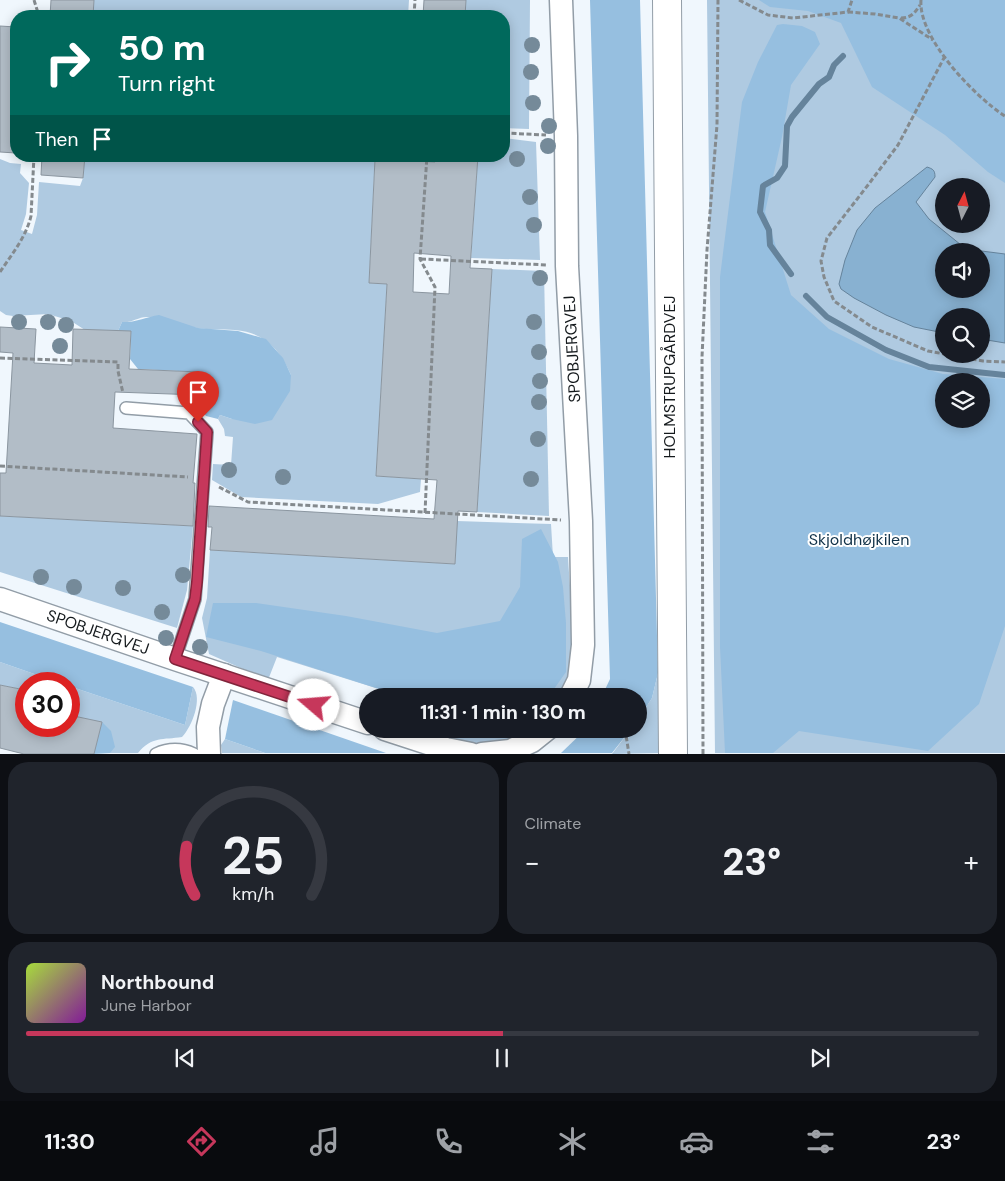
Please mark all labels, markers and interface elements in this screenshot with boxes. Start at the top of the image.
text: 50 m [118,25,206,71]
icon: right [35,30,100,95]
text: Turn right [118,69,215,98]
icon: arrive [88,125,116,153]
text: Then [35,127,78,152]
north arrow [935,178,990,232]
map controls [935,178,990,428]
button: sound [935,243,990,298]
street label: SPOBJERGVEJ [559,295,585,403]
street label: HOLMSTRUPGÅRDVEJ [659,295,680,459]
button: search [935,308,990,363]
pin [177,371,219,422]
button: layers [935,373,990,428]
icon: arrive [184,378,212,406]
park label: Skjoldhøjkilen [809,529,909,550]
street label: SPOBJERGVEJ [44,605,152,659]
speed limit sign: 30 [15,672,80,737]
position arrow [287,678,339,730]
text: 11:31 · 1 min · 130 m [420,700,586,725]
text: Climate [525,813,581,834]
text: 25 [222,822,284,890]
text: 23° [722,837,781,887]
text: − [525,844,540,881]
text: + [964,844,979,881]
text: km/h [232,882,274,906]
text: Northbound [101,970,214,995]
text: June Harbor [101,995,192,1016]
icon: previous [171,1044,199,1072]
icon: pause [488,1044,516,1072]
icon: next [806,1044,834,1072]
icon: directions [184,1124,219,1159]
icon: music [307,1124,342,1159]
icon: phone [431,1124,466,1159]
icon: climate [555,1124,590,1159]
icon: car [679,1124,714,1159]
icon: filters [803,1124,838,1159]
text: 11:30 [44,1127,95,1156]
text: 23° [927,1127,961,1156]

